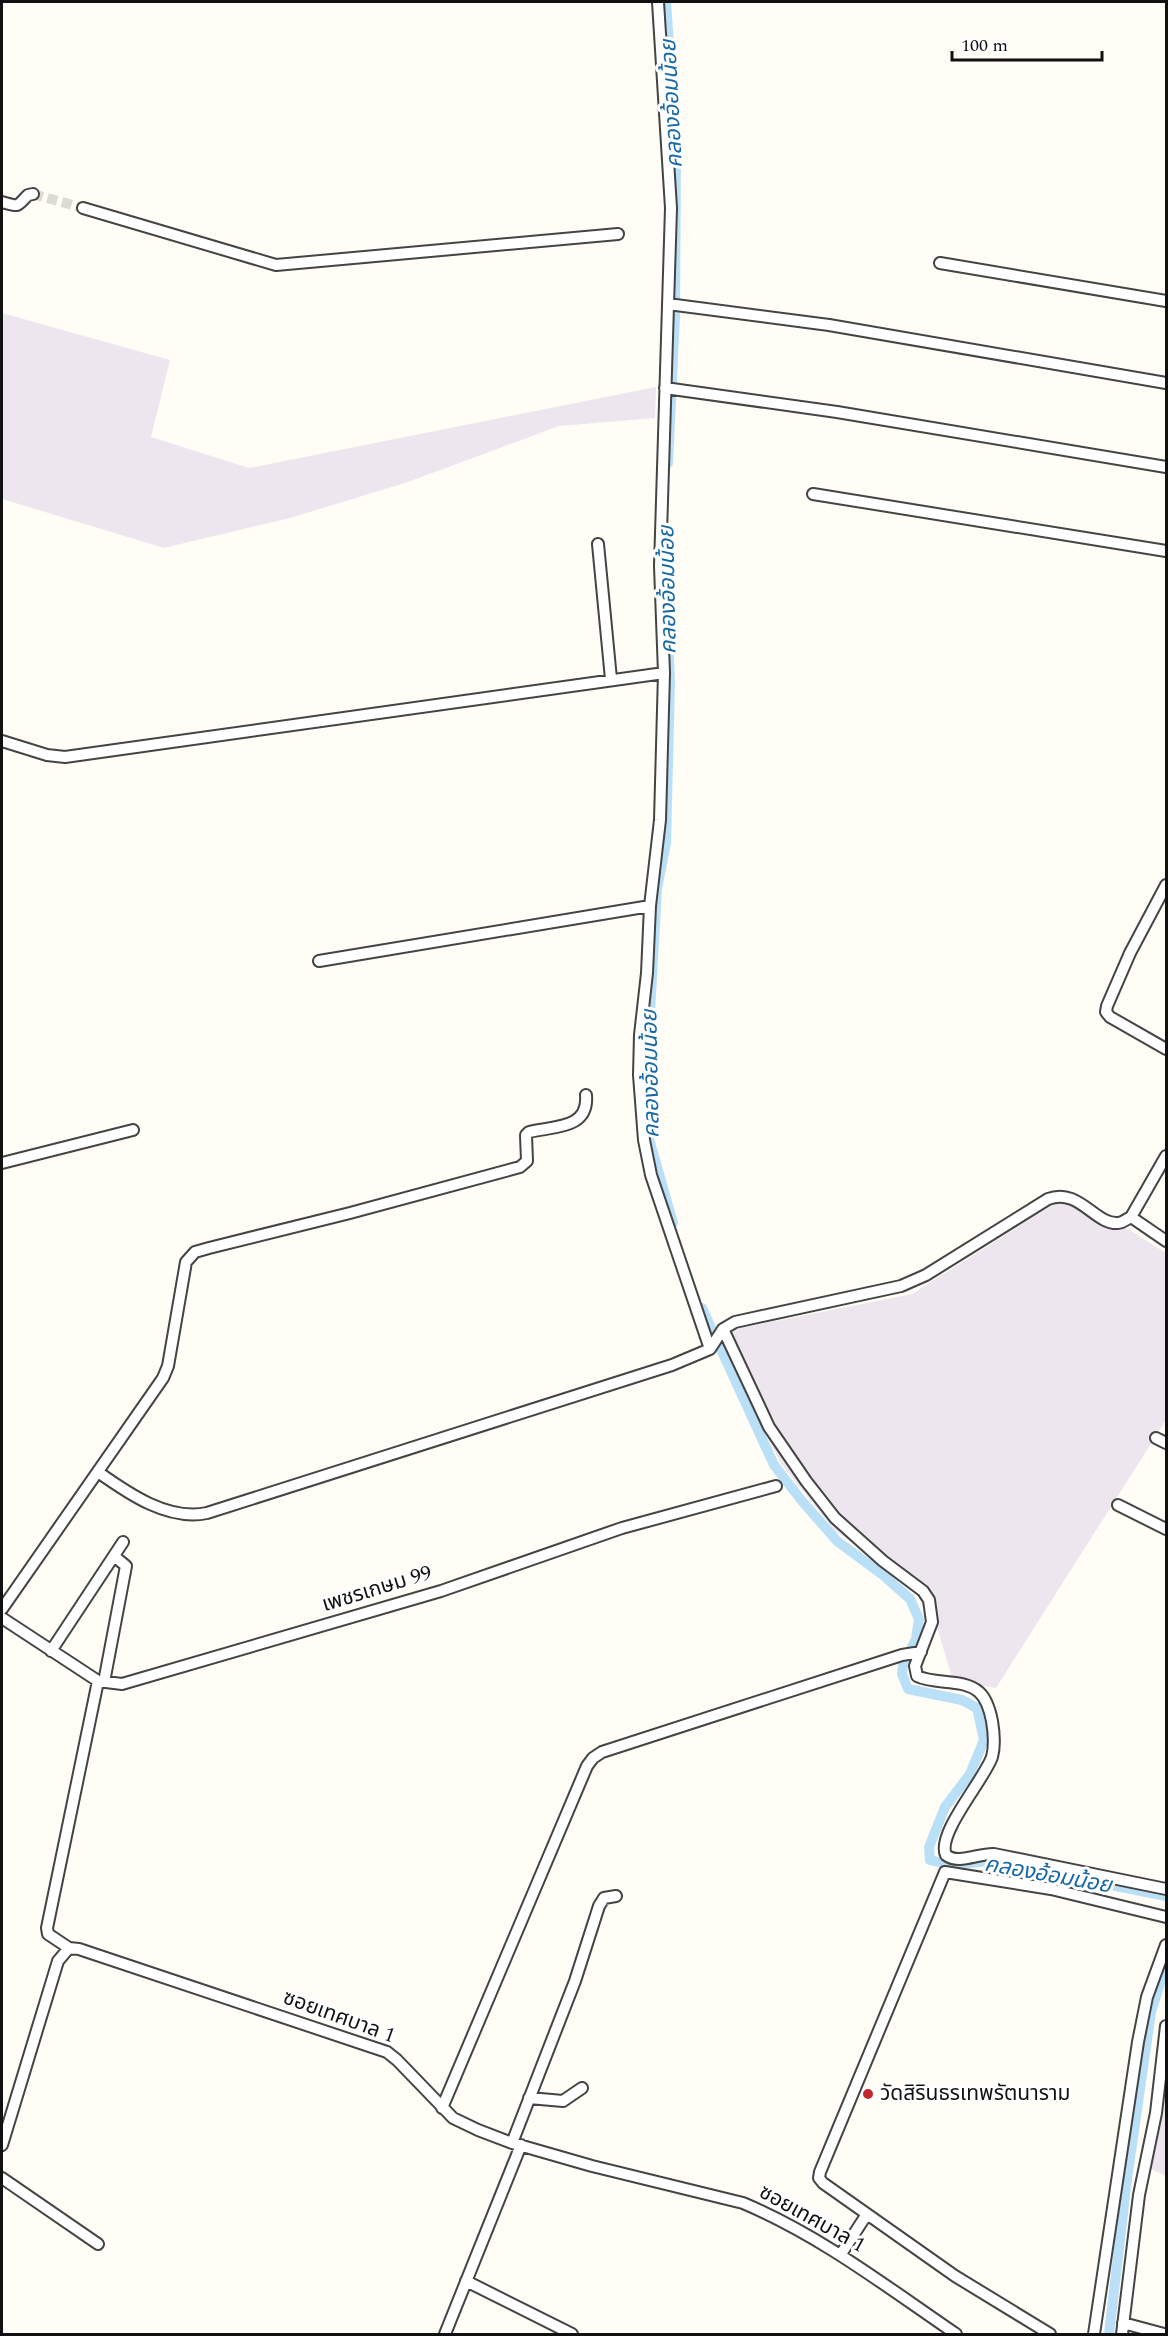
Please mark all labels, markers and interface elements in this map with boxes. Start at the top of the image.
scale bar [952,24,1102,62]
text: 100 m [961,32,1008,59]
water label: คลองอ้อมน้อย [652,37,692,169]
water label: คลองอ้อมน้อย [650,524,686,655]
water label: คลองอ้อมน้อย [633,1008,669,1139]
street label: เพชรเกษม 99 [318,1557,436,1621]
water label: คลองอ้อมน้อย [982,1848,1116,1903]
street label: ซอยเทศบาล 1 [278,1982,400,2052]
place label: วัดสิรินธรเทพรัตนาราม [880,2078,1070,2110]
marker: วัดสิรินธรเทพรัตนาราม [861,2087,875,2101]
street label: ซอยเทศบาล 1 [753,2177,871,2261]

